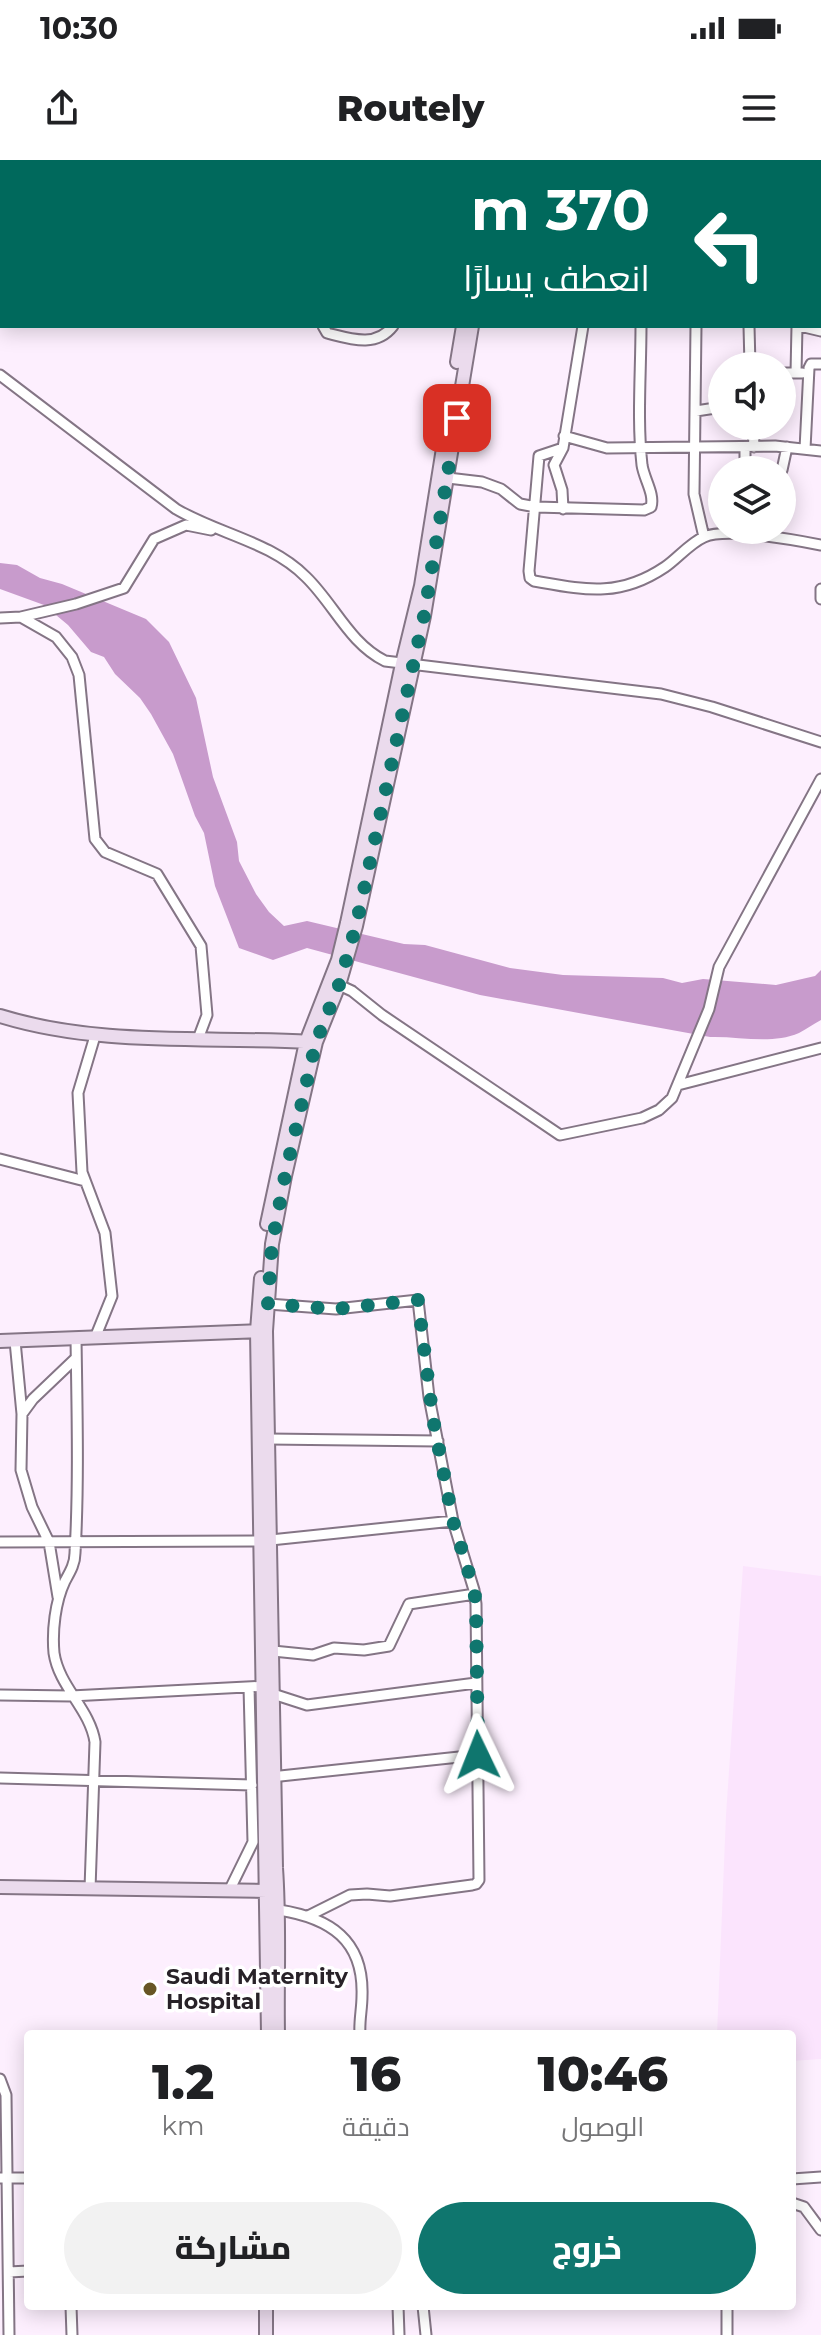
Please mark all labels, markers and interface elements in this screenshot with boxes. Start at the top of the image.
text: 10:30 [40,10,118,47]
icon: share [40,86,84,130]
text: Routely [337,86,484,130]
icon: menu [737,86,781,130]
text: 370 m [471,176,650,244]
icon: left [678,192,782,296]
text: انعطف يسارًا [463,256,650,300]
map controls [708,352,796,544]
button: sound [708,352,796,440]
pin [423,384,491,452]
icon: arrive [435,396,479,440]
button: layers [708,456,796,544]
position arrow [436,1713,520,1797]
place label: Saudi Maternity Hospital [166,1963,349,2015]
marker: Saudi Maternity Hospital [141,1980,159,1998]
text: 16 [351,2045,401,2103]
text: 10:46 [537,2045,668,2103]
text: 1.2 [152,2053,214,2111]
text: km [162,2110,204,2142]
text: دقيقة [342,2111,410,2143]
text: الوصول [561,2111,644,2143]
button: مشاركة [64,2202,402,2294]
button: خروج [418,2202,756,2294]

